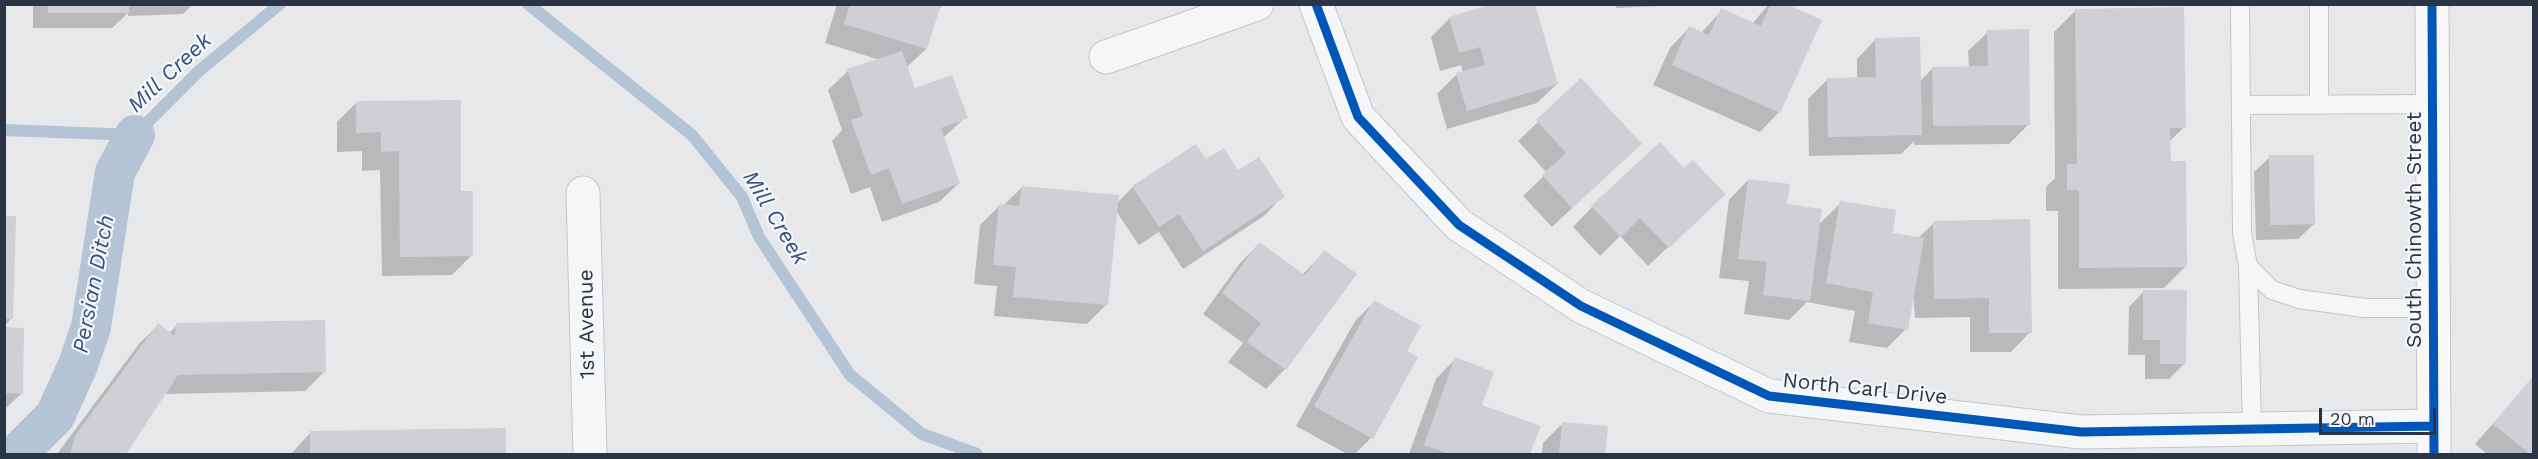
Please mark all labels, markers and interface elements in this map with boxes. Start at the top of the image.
water label: Mill Creek [123,28,217,118]
street label: South Chinowth Street [2402,112,2428,348]
water label: Mill Creek [737,166,813,270]
water label: Persian Ditch [68,213,120,355]
street label: 1st Avenue [573,269,601,379]
street label: North Carl Drive [1781,368,1949,410]
scale bar [2322,396,2439,434]
text: 20 m [2330,408,2375,429]

